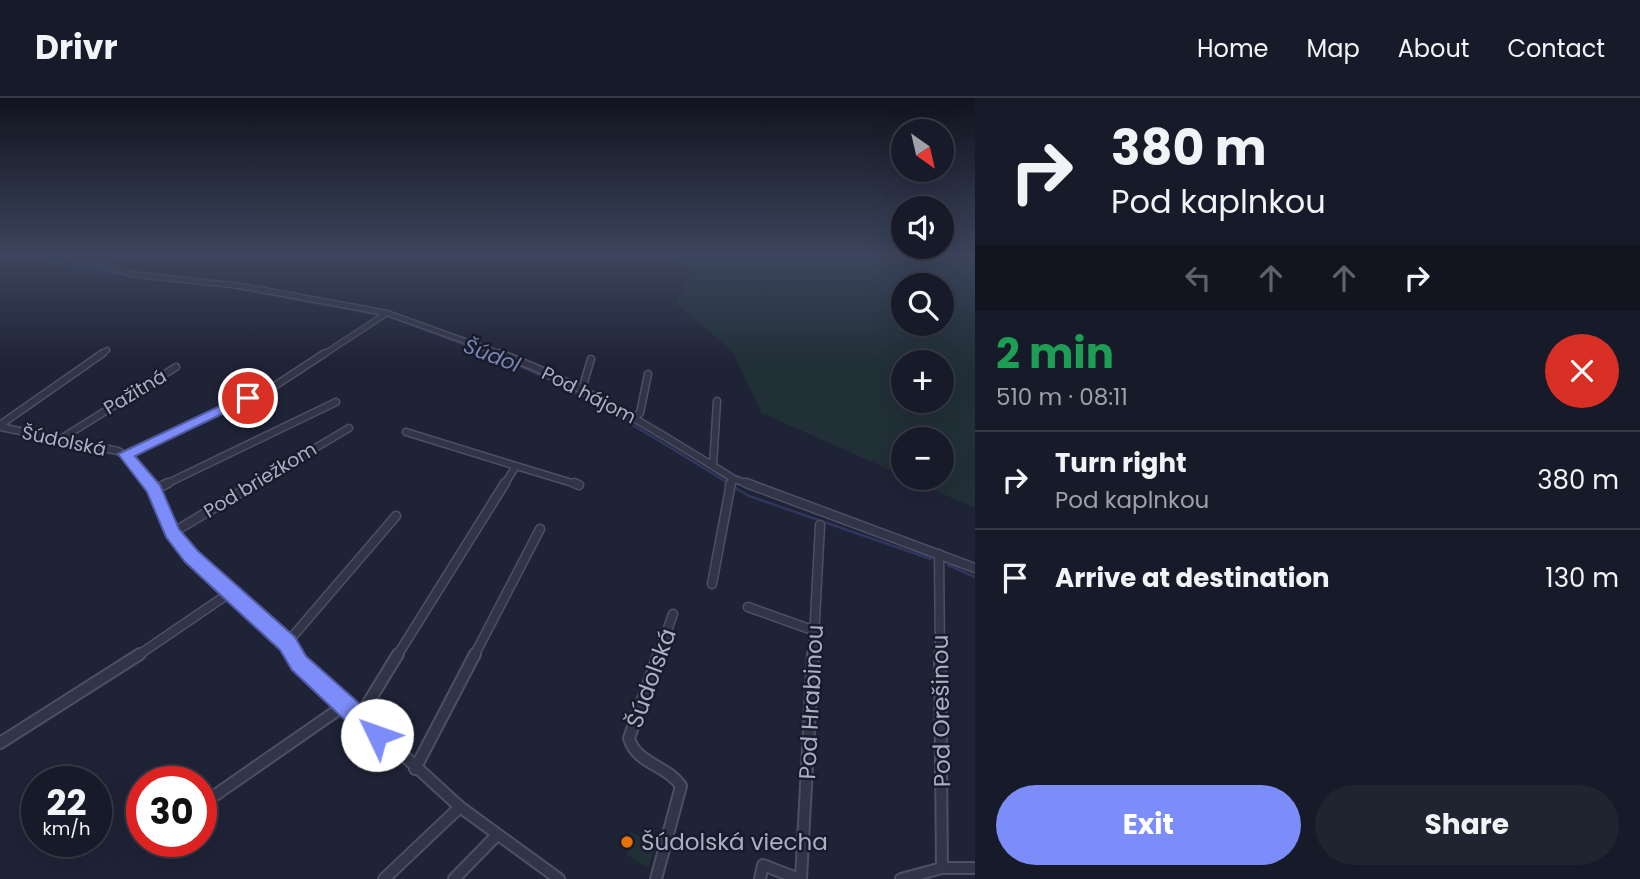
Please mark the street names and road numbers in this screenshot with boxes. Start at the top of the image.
street label: Pod hájom [537,360,641,430]
street label: Pažitná [98,363,172,421]
street label: Šúdolská [19,419,109,463]
street label: Pod briežkom [198,436,322,524]
street label: Šúdolská [618,624,684,732]
street label: Pod Hrabinou [791,624,831,780]
street label: Pod Orešinou [924,634,958,788]

